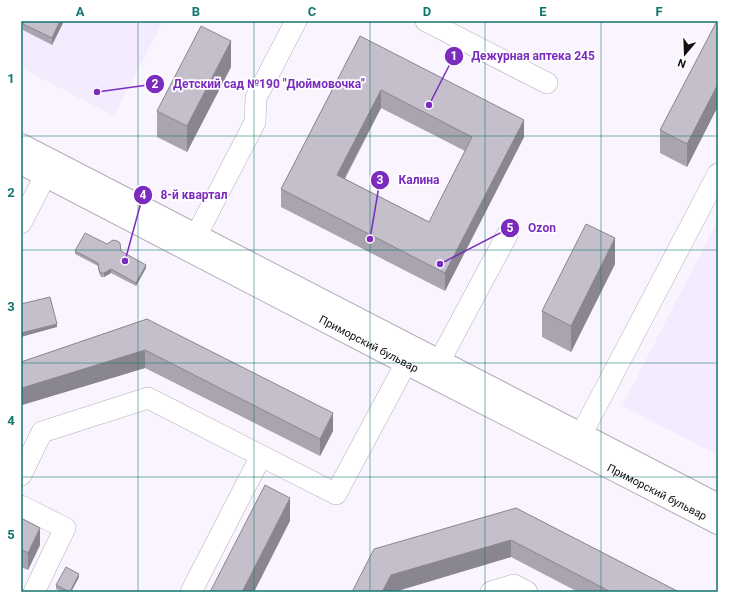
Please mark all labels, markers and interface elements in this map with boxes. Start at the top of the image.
text: A [76,4,85,19]
text: B [192,4,200,19]
text: C [308,4,317,19]
text: D [423,4,431,19]
text: E [539,4,547,19]
text: F [655,4,663,19]
north arrow [665,34,705,74]
callout: Дежурная аптека 245 [444,44,603,68]
text: 1 [451,49,457,63]
text: Дежурная аптека 245 [471,49,595,63]
text: N [676,55,688,70]
text: 1 [7,71,15,86]
callout: Детский сад №190 "Дюймовочка" [145,72,373,96]
text: 2 [152,77,159,91]
text: Детский сад №190 "Дюймовочка" [173,77,365,91]
callout: Калина [370,168,447,192]
text: 3 [377,173,384,187]
text: Калина [399,173,440,187]
callout: 8-й квартал [133,183,236,207]
text: 2 [7,185,15,200]
text: 4 [140,188,147,202]
text: 8-й квартал [160,188,228,202]
callout: Ozon [500,216,564,240]
text: 5 [507,221,514,235]
text: Ozon [528,221,556,235]
text: 3 [7,299,15,314]
street label: Приморский бульвар [317,313,421,375]
text: 4 [7,413,15,428]
street label: Приморский бульвар [605,461,709,523]
text: 5 [7,527,15,542]

